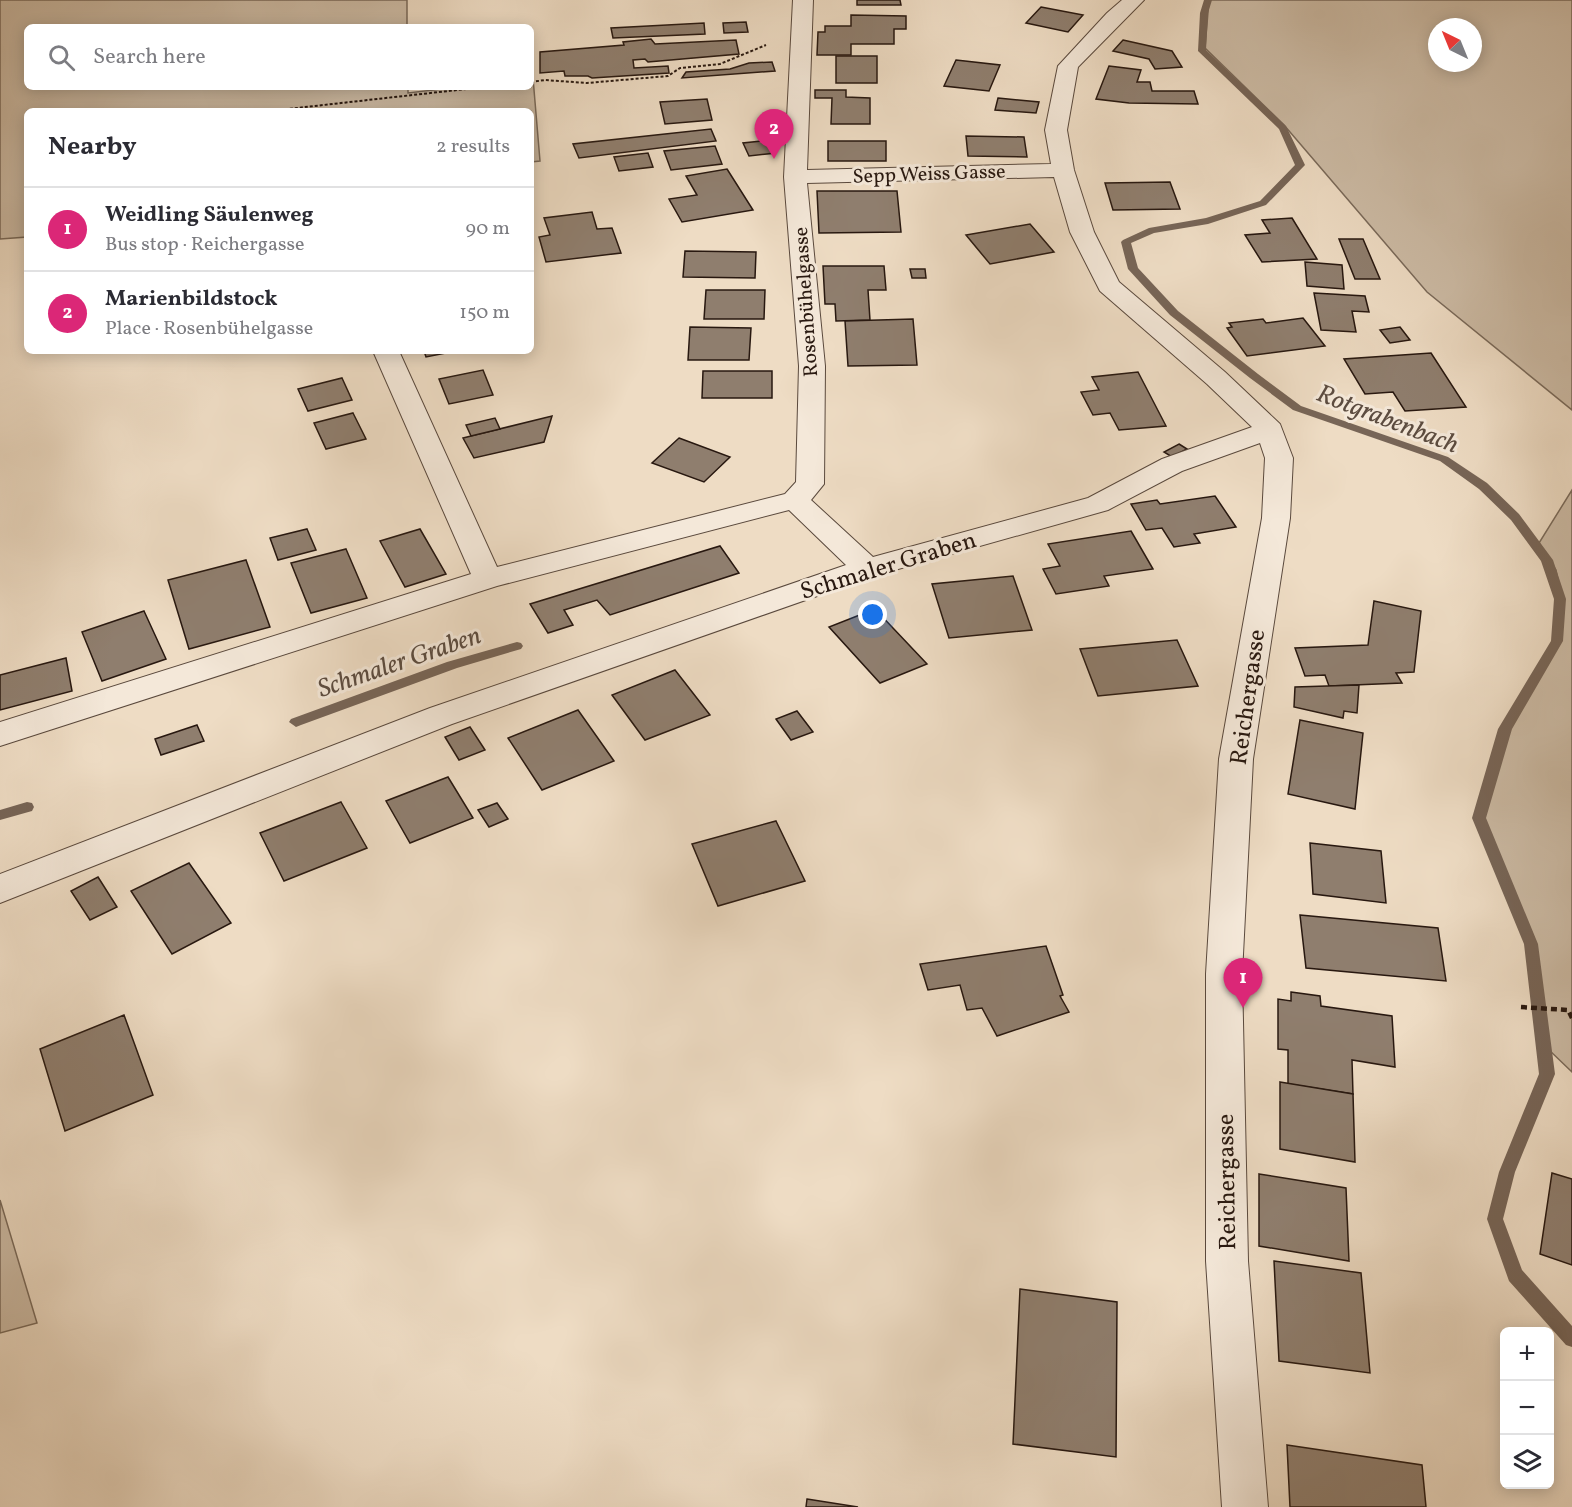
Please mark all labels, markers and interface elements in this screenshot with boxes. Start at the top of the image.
north arrow [1428,18,1482,72]
search box [24,24,534,90]
icon: search [45,41,78,74]
text: Search here [93,42,206,73]
pin: 2 [754,110,794,159]
text: Nearby [48,129,137,165]
text: 2 results [436,133,510,161]
street label: Sepp Weiss Gasse [852,158,1006,192]
text: Weidling Säulenweg [105,200,314,231]
text: 1 [63,215,72,243]
text: 90 m [466,215,510,243]
street label: Rosenbühelgasse [788,226,826,378]
text: Bus stop · Reichergasse [105,231,304,259]
text: Marienbildstock [105,284,278,315]
text: 2 [62,299,73,327]
text: 150 m [459,299,510,327]
text: Place · Rosenbühelgasse [105,315,313,343]
water label: Rotgrabenbach [1311,376,1464,463]
street label: Schmaler Graben [796,524,981,610]
your location [858,600,887,629]
water label: Schmaler Graben [313,618,486,708]
street label: Reichergasse [1223,627,1275,767]
pin: 1 [1224,958,1262,1008]
street label: Reichergasse [1210,1113,1246,1251]
map controls [1500,1327,1554,1489]
button: + [1500,1327,1554,1381]
button: − [1500,1381,1554,1435]
button: layers [1500,1435,1554,1489]

